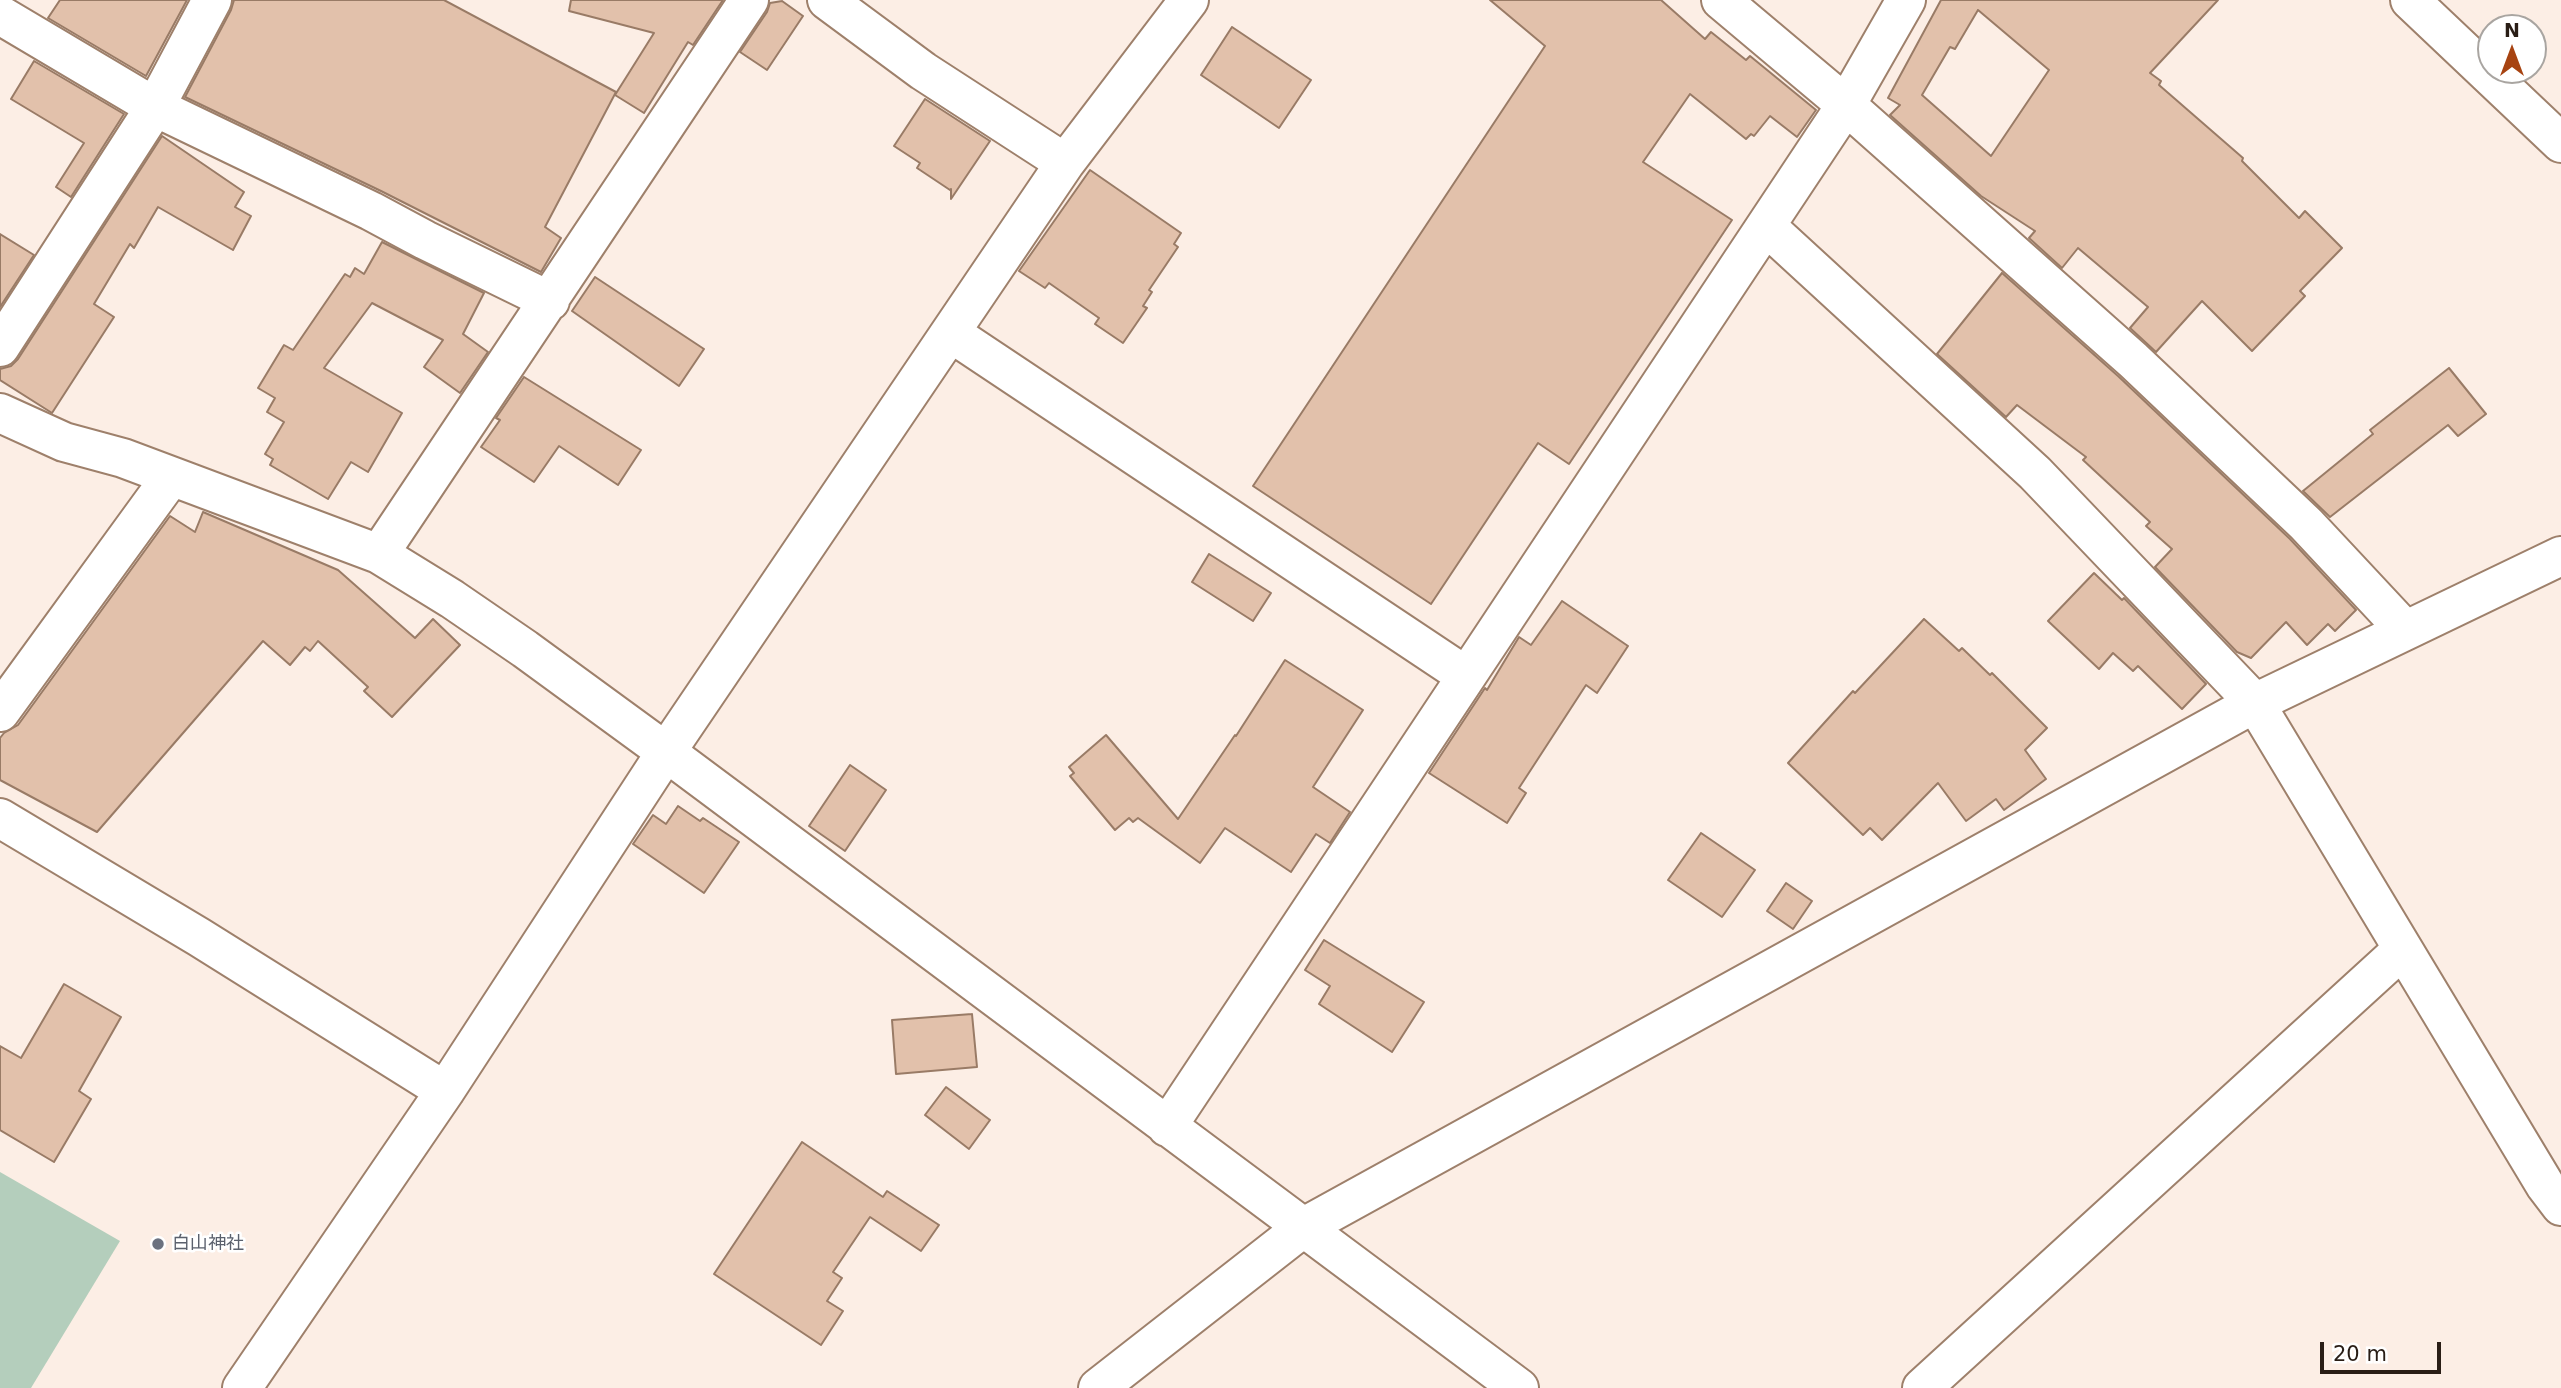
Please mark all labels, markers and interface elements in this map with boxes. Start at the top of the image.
north arrow [2477,14,2547,84]
text: N [2504,19,2520,41]
place label: 白山神社 [172,1233,244,1255]
marker: 白山神社 [150,1236,166,1252]
scale bar [2323,1328,2444,1372]
text: 20 m [2333,1342,2387,1366]

